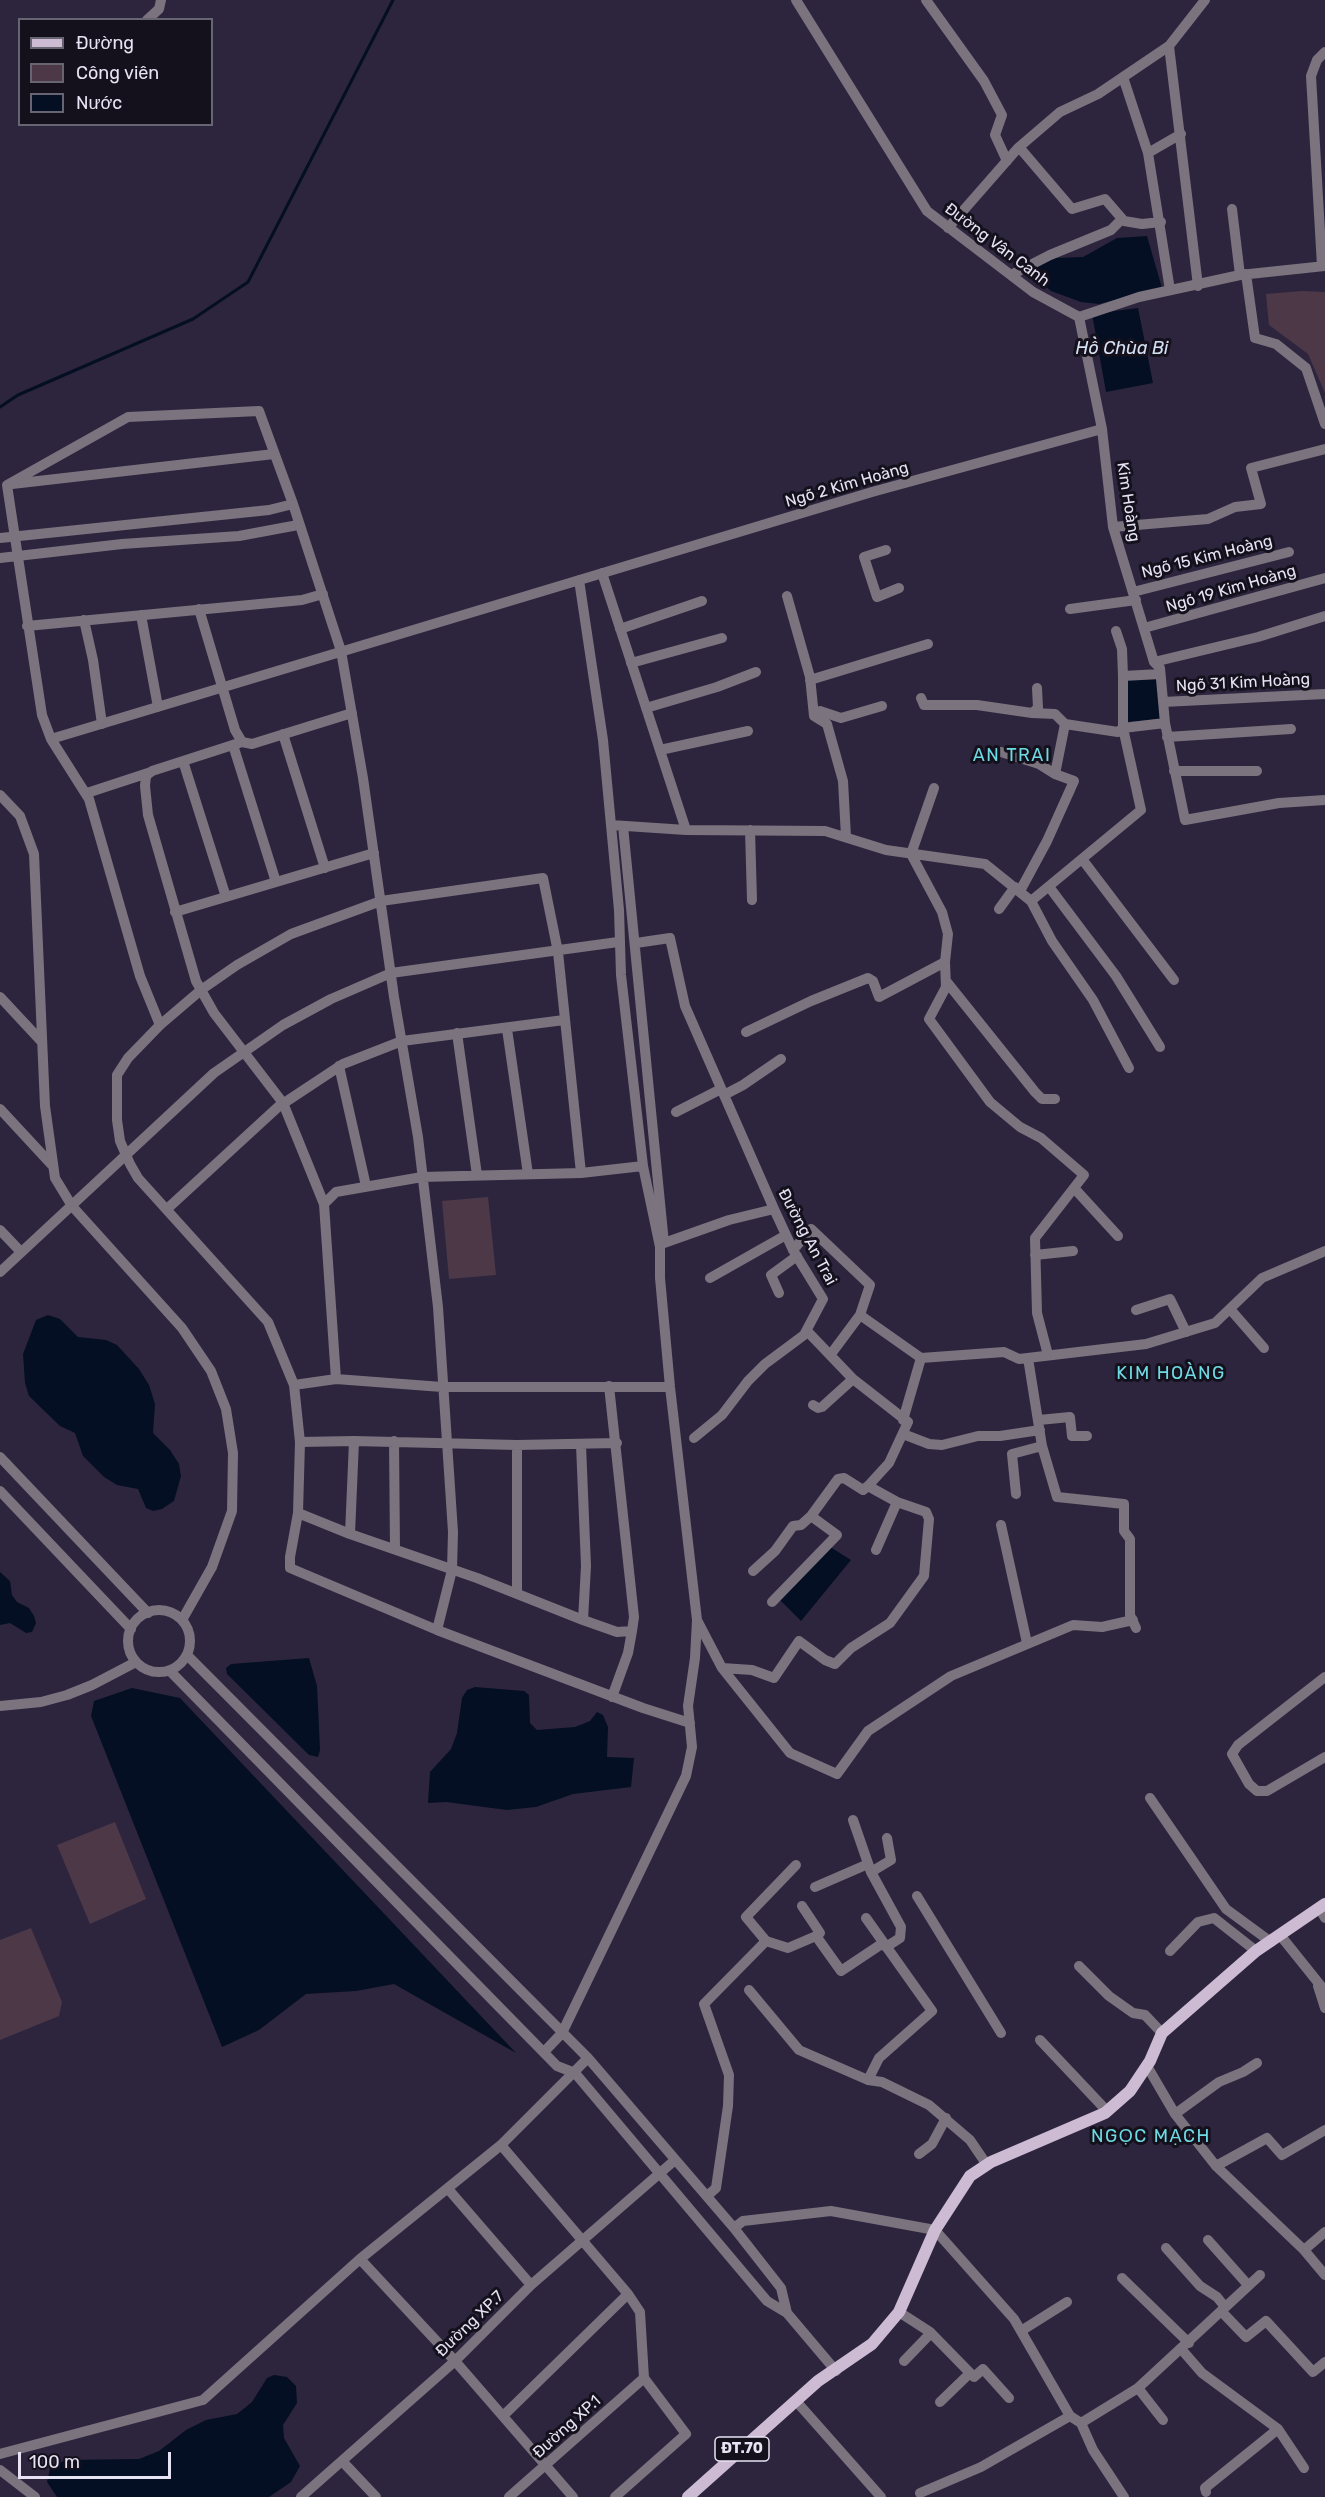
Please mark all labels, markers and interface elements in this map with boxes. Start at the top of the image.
legend [18,18,213,126]
text: Đường [76,32,134,54]
text: Công viên [76,62,159,84]
text: Nước [76,92,122,114]
street label: Đường Vân Canh [941,199,1053,291]
water label: Hồ Chùa Bi [1076,338,1168,360]
street label: Ngõ 2 Kim Hoàng [783,458,911,512]
street label: Kim Hoàng [1112,461,1144,543]
street label: Ngõ 15 Kim Hoàng [1139,531,1275,583]
street label: Ngõ 19 Kim Hoàng [1164,561,1298,617]
street label: Ngõ 31 Kim Hoàng [1175,670,1311,696]
district label: AN TRAI [973,745,1051,767]
street label: Đường An Trai [774,1185,840,1289]
district label: KIM HOÀNG [1116,1363,1226,1385]
district label: NGỌC MẠCH [1091,2126,1211,2148]
street label: Đường XP.7 [432,2287,508,2361]
street label: Đường XP.1 [529,2392,605,2462]
road number: ĐT.70 [715,2437,769,2461]
scale bar [21,2440,174,2478]
text: 100 m [29,2451,80,2473]

